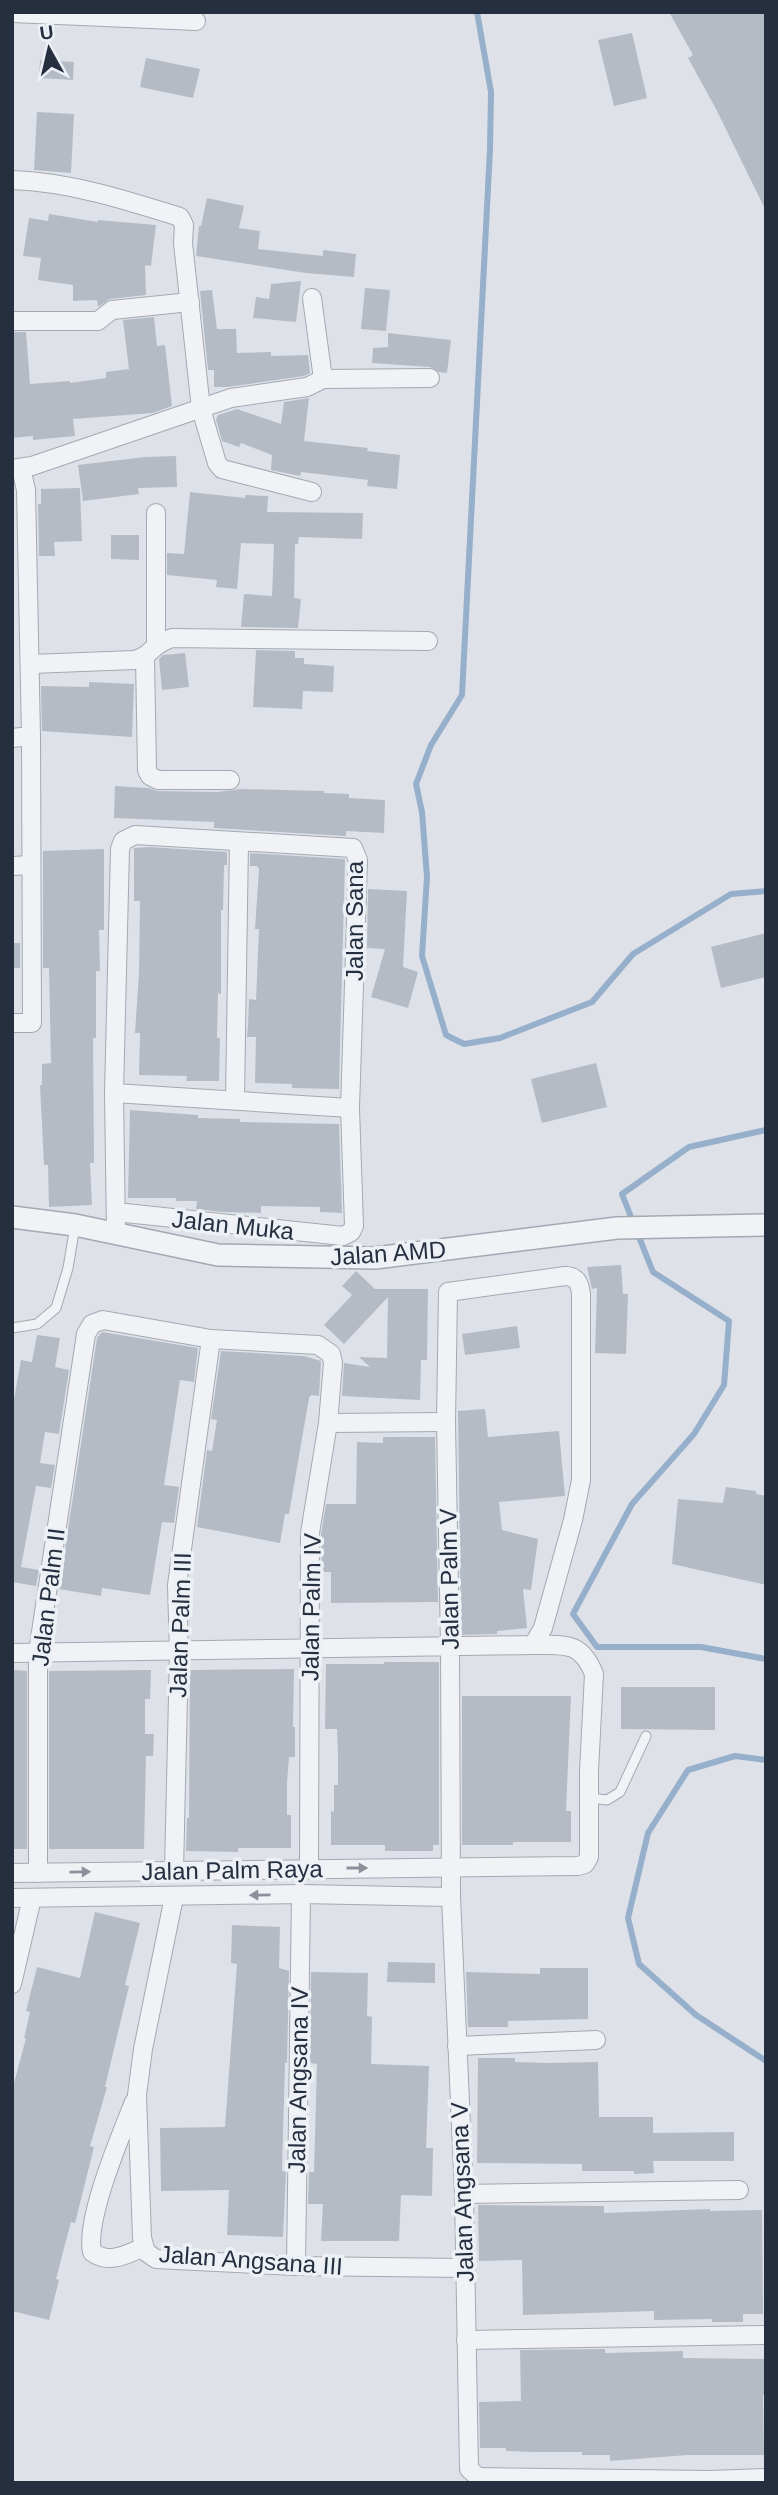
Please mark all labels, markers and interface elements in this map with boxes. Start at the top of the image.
north arrow [14,14,84,84]
text: U [38,21,55,44]
street label: Jalan Sana [341,860,368,981]
street label: Jalan Muka [171,1205,296,1245]
street label: Jalan AMD [329,1235,447,1271]
street label: Jalan Palm V [434,1508,464,1650]
street label: Jalan Palm II [26,1527,70,1667]
street label: Jalan Palm IV [296,1533,326,1681]
street label: Jalan Palm III [164,1552,196,1698]
street label: Jalan Palm Raya [141,1855,324,1885]
one-way arrow [346,1862,368,1874]
one-way arrow [70,1866,92,1878]
one-way arrow [249,1890,271,1901]
street label: Jalan Angsana IV [283,1986,313,2174]
street label: Jalan Angsana V [445,2102,479,2282]
street label: Jalan Angsana III [158,2240,344,2280]

